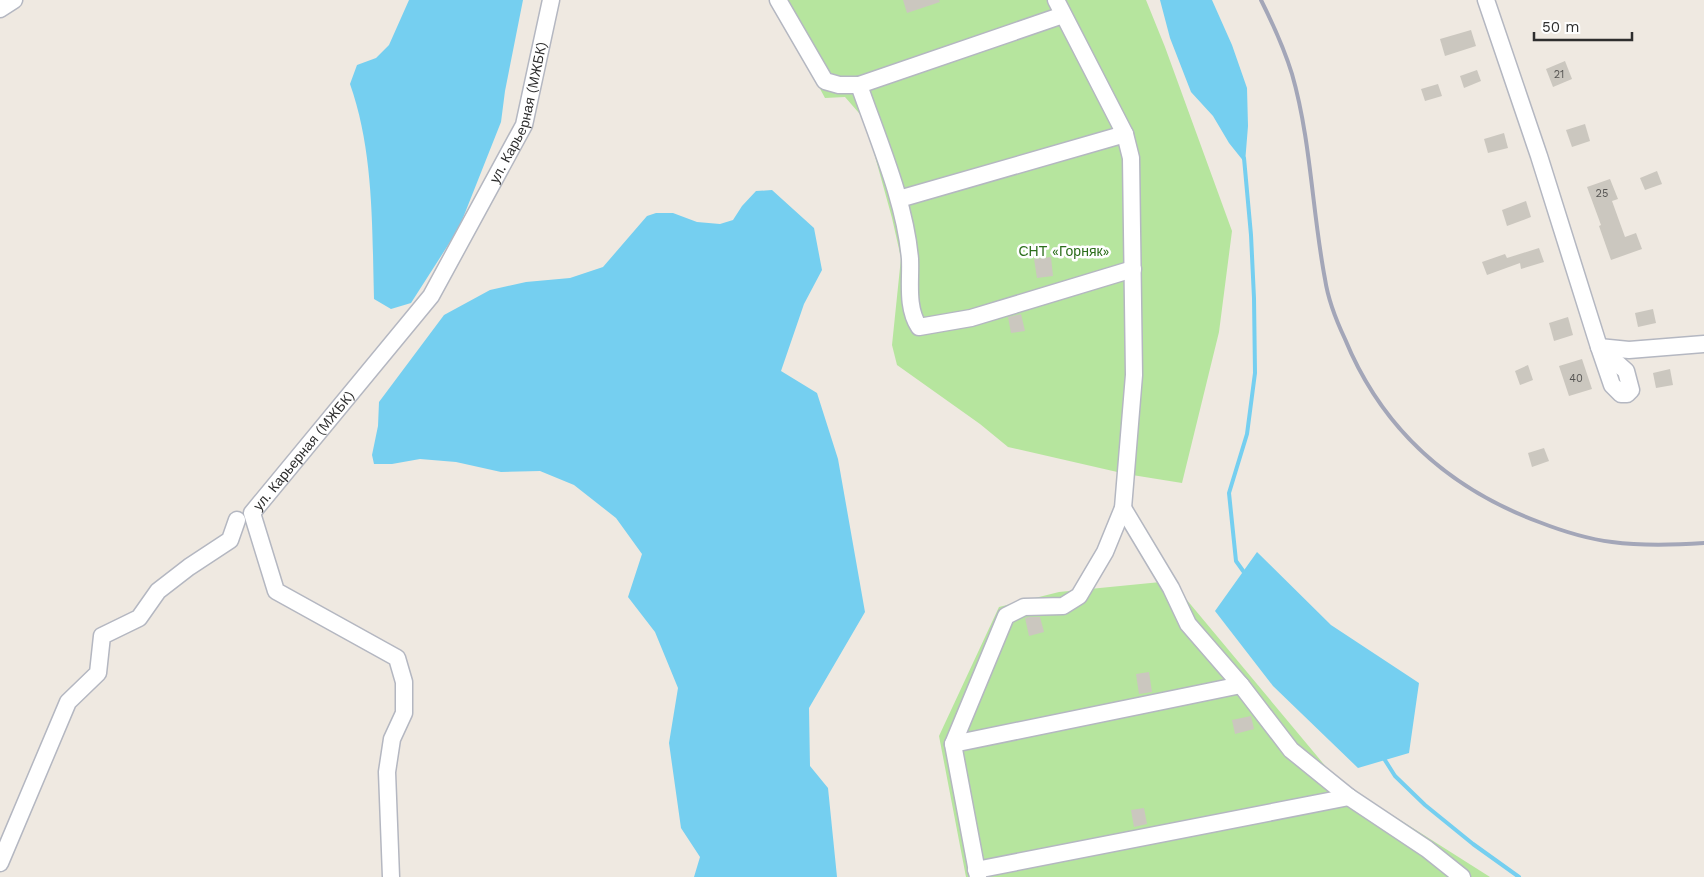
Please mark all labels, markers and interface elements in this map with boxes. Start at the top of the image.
scale bar [1534,10,1632,42]
text: 50 m [1542,18,1579,36]
street label: ул. Карьерная (МЖБК) [486,40,550,186]
house number: 21 [1554,68,1564,81]
house number: 25 [1596,187,1608,200]
park label: СНТ «Горняк» [1018,243,1110,259]
house number: 40 [1569,372,1583,385]
street label: ул. Карьерная (МЖБК) [250,388,357,513]

